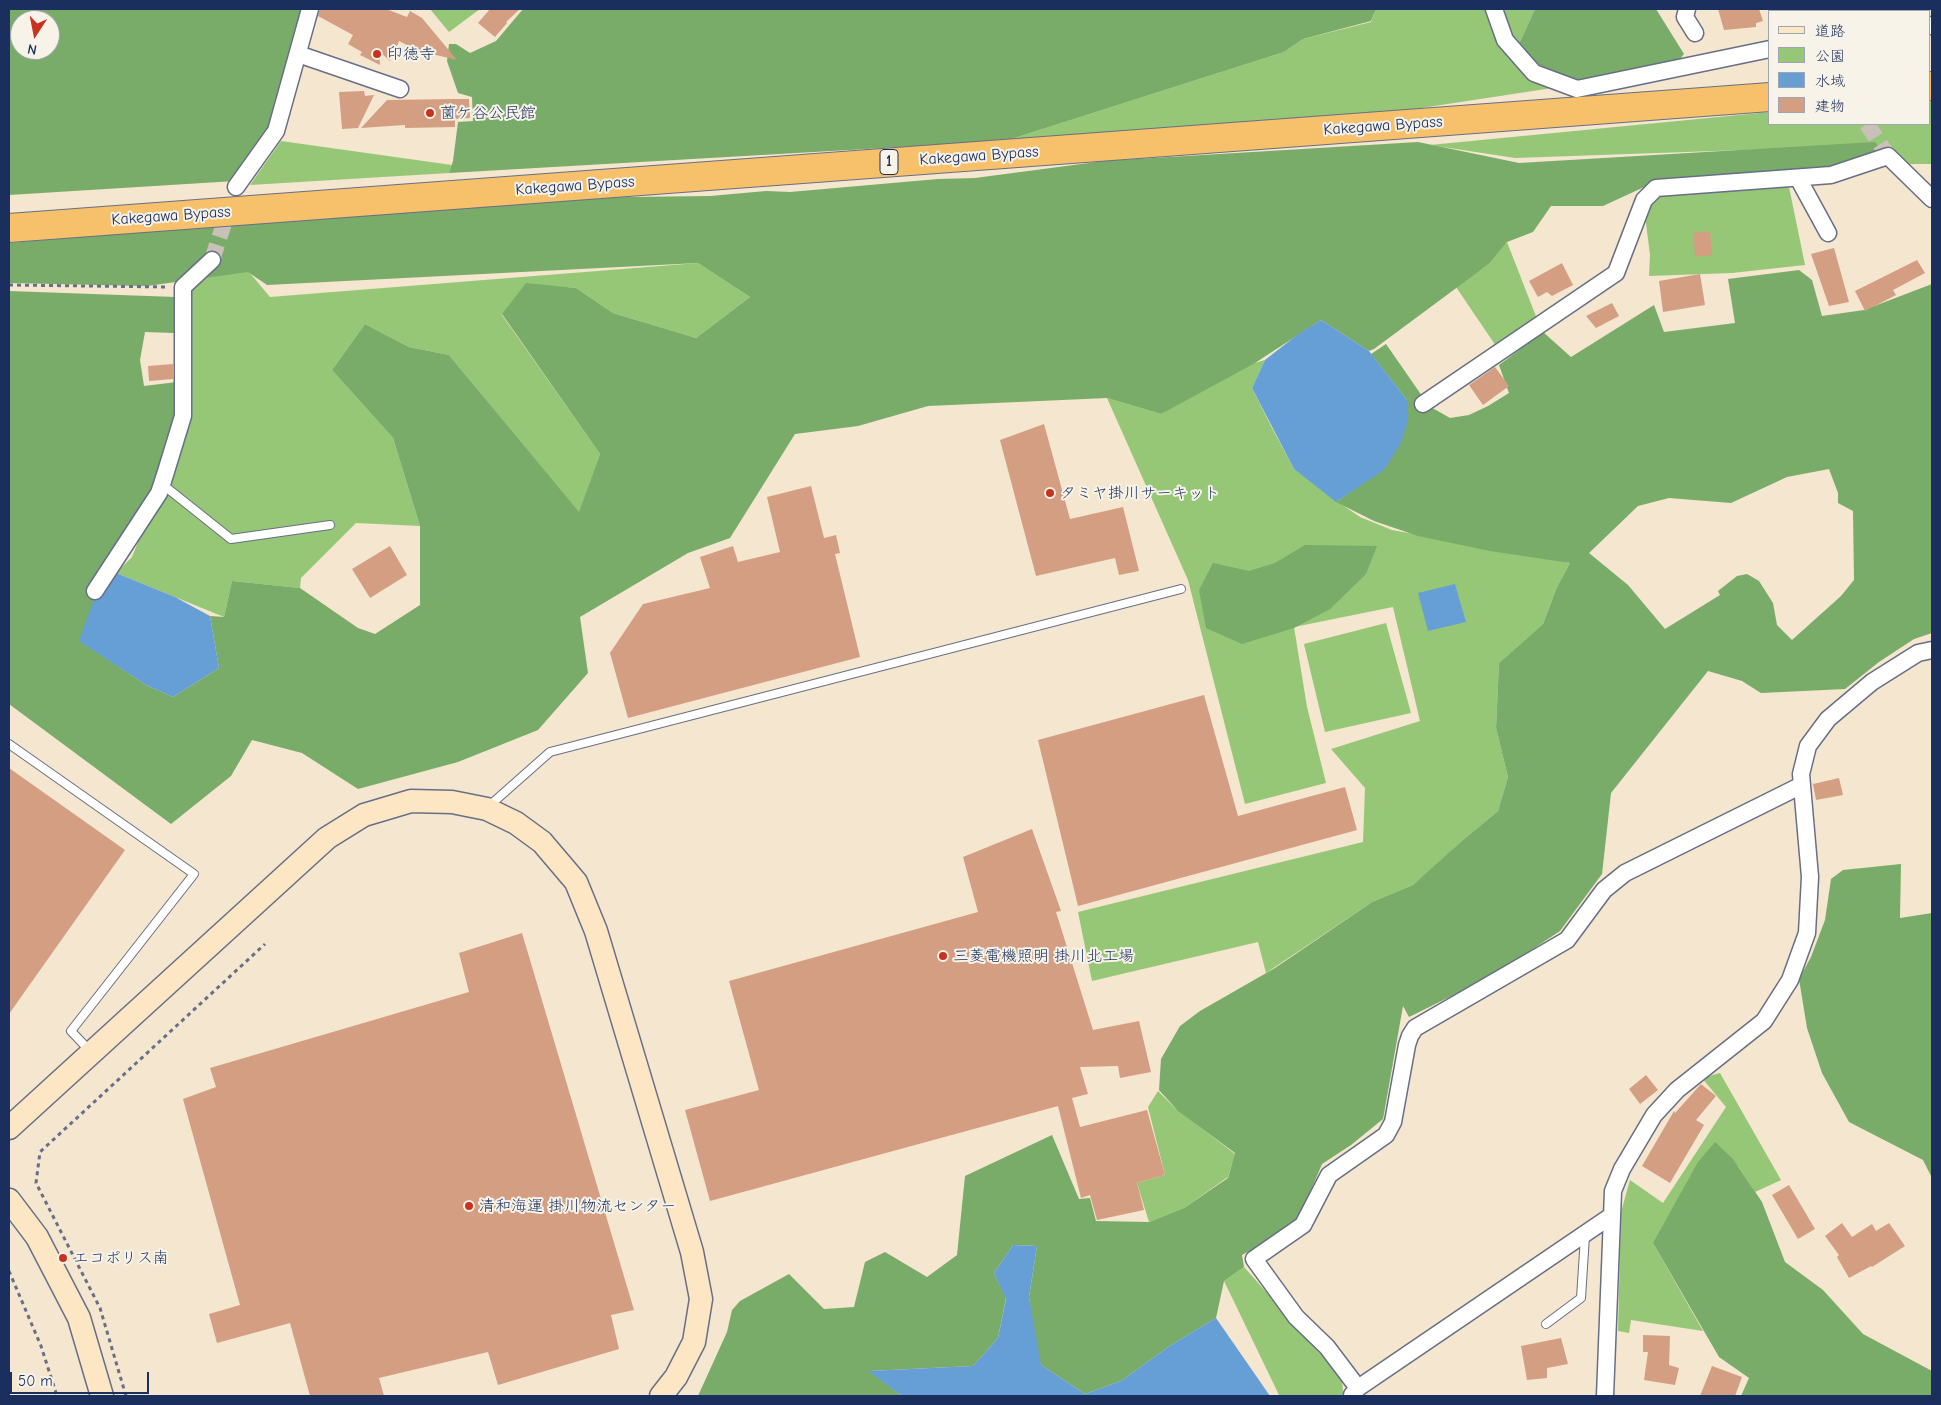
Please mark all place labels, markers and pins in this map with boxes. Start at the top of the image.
place label: 印徳寺 [387,44,435,64]
marker: 印徳寺 [371,48,383,60]
place label: 薗ケ谷公民館 [440,103,536,123]
marker: 薗ケ谷公民館 [424,107,436,119]
place label: タミヤ掛川サーキット [1060,483,1220,503]
marker: タミヤ掛川サーキット [1044,487,1056,499]
place label: 三菱電機照明 掛川北工場 [953,946,1134,966]
marker: 三菱電機照明 掛川北工場 [937,950,949,962]
place label: 清和海運 掛川物流センター [479,1196,676,1216]
marker: 清和海運 掛川物流センター [463,1200,475,1212]
place label: エコポリス南 [73,1248,169,1268]
marker: エコポリス南 [57,1252,69,1264]

